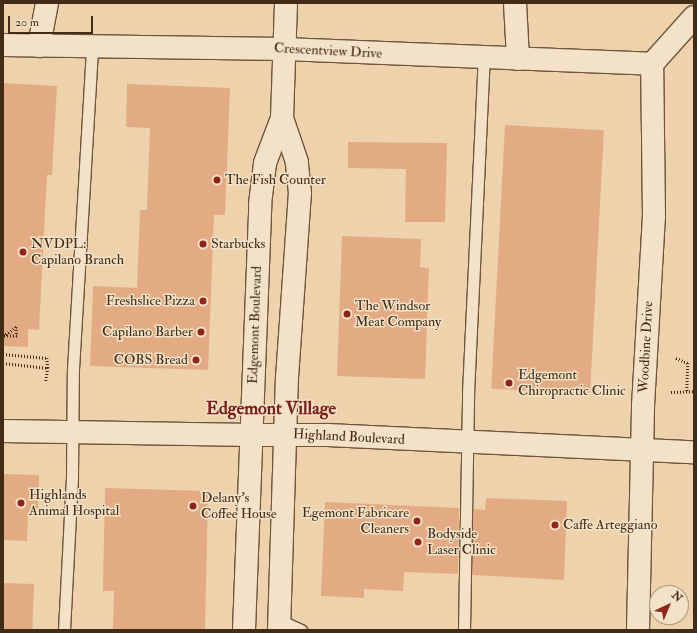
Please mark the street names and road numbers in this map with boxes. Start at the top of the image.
street label: Crescentview Drive [273,40,383,62]
street label: Edgemont Boulevard [245,266,265,384]
street label: Woodbine Drive [635,301,657,393]
street label: Highland Boulevard [293,426,405,448]

